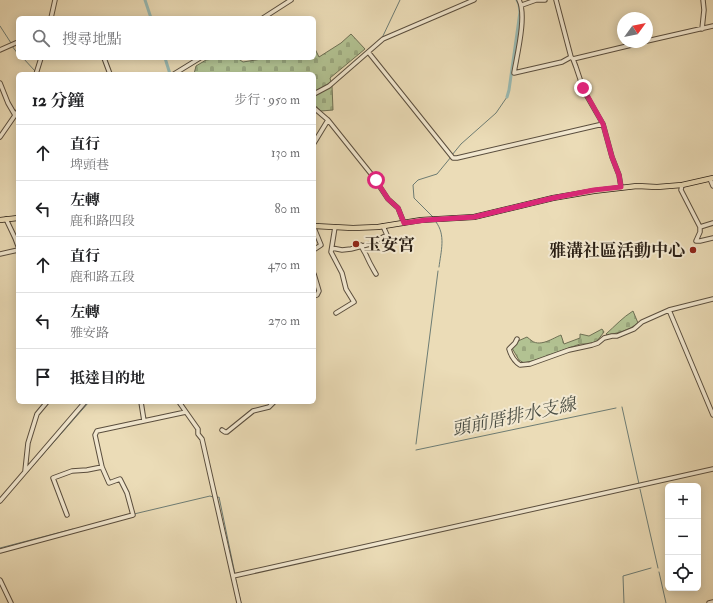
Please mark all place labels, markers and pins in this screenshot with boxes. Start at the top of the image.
place label: 玉安宮 [364,234,415,255]
marker: 玉安宮 [351,239,361,249]
place label: 雅溝社區活動中心 [549,240,685,261]
marker: 雅溝社區活動中心 [688,245,698,255]

